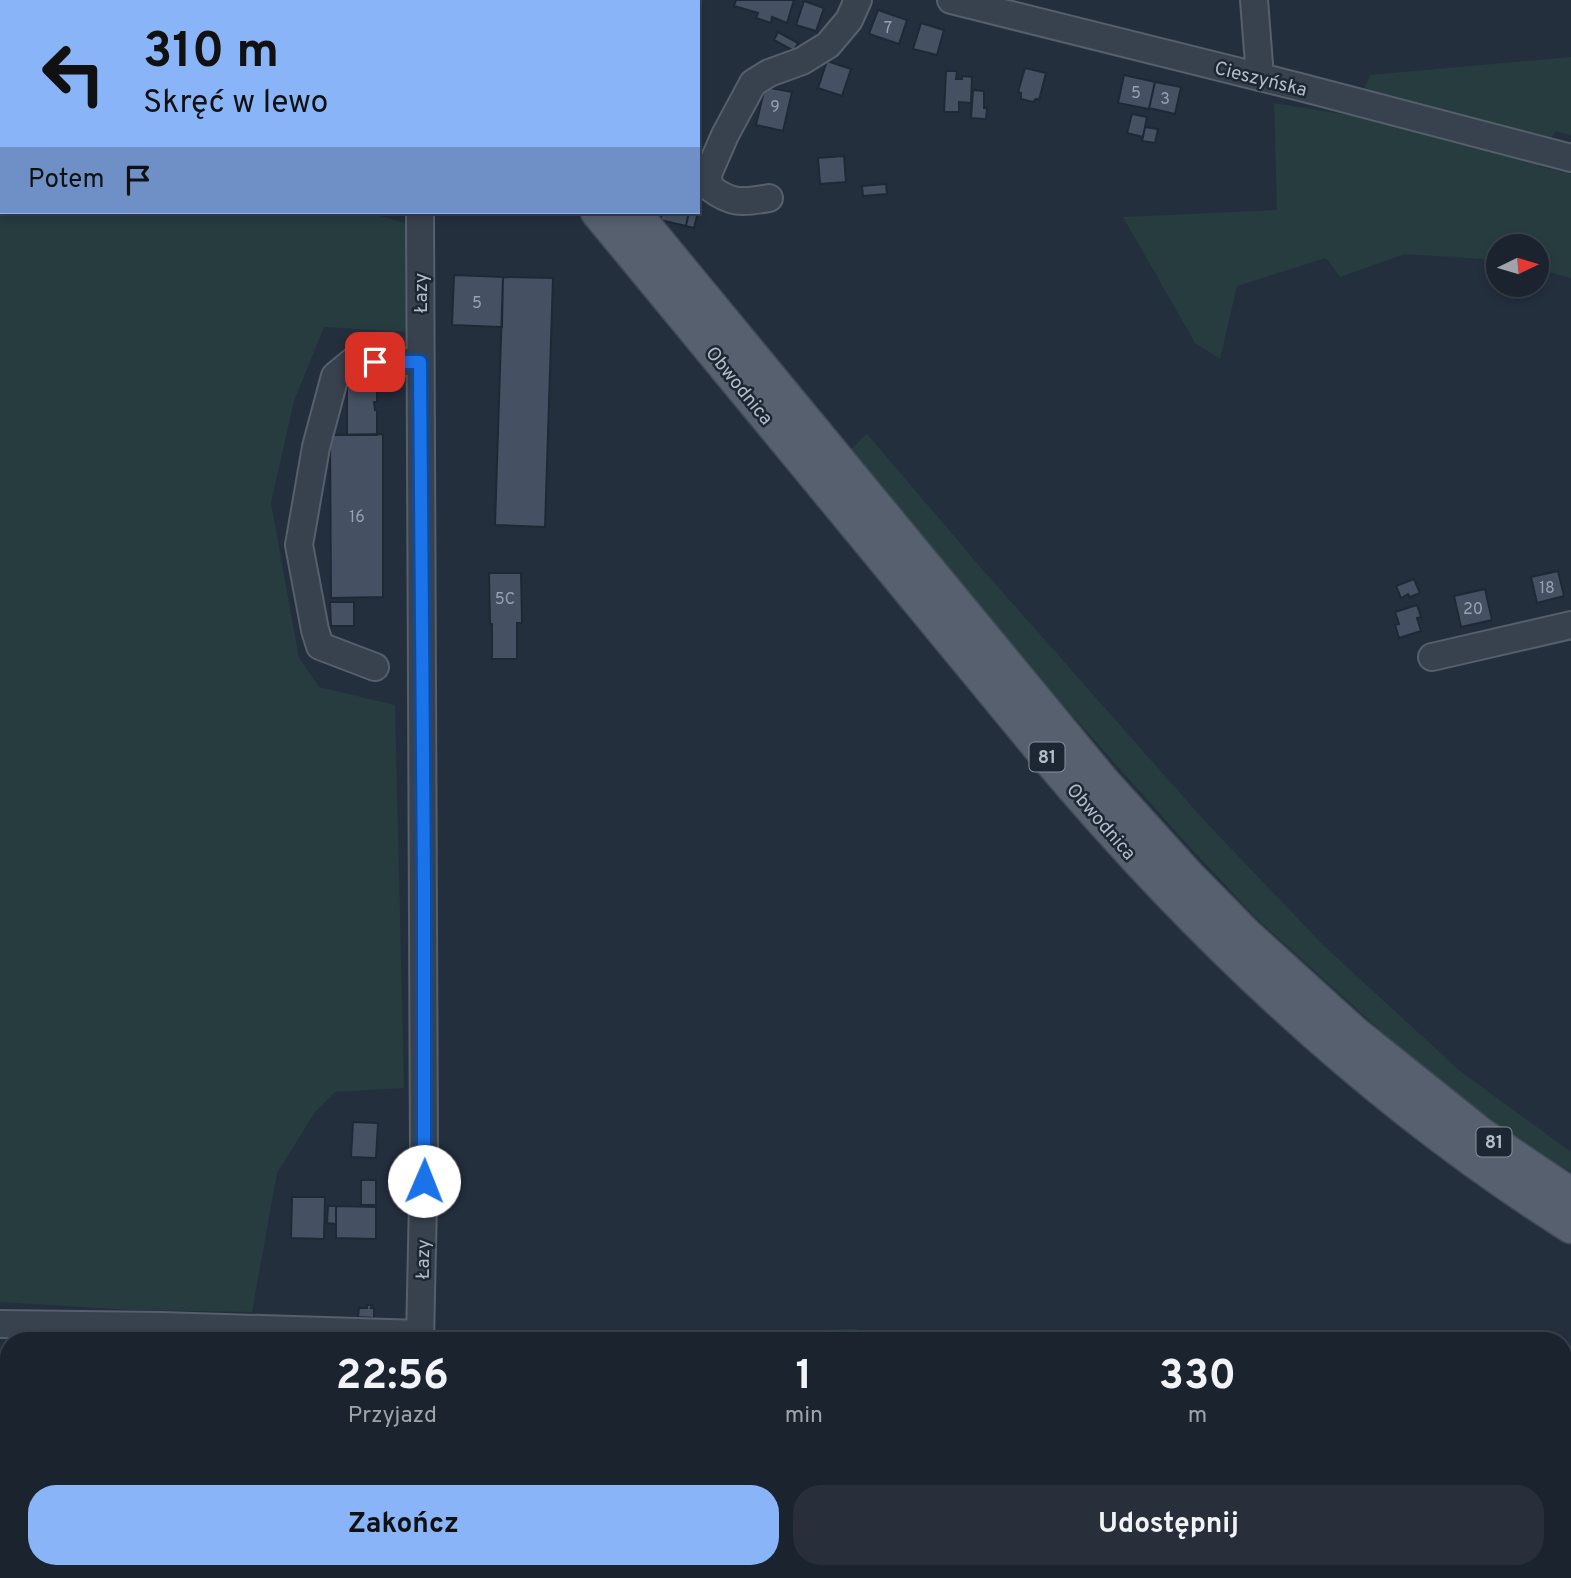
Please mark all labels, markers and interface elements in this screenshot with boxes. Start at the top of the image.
house number: 7 [884,19,892,39]
text: 310 m [143,23,279,85]
icon: left [28,28,119,119]
street label: Cieszyńska [1212,57,1309,103]
text: Skręć w lewo [143,84,328,124]
house number: 5 [1131,84,1141,104]
house number: 3 [1160,90,1170,110]
house number: 9 [770,98,780,118]
icon: arrive [119,161,157,199]
text: Potem [28,164,105,197]
north arrow [1486,234,1549,298]
map controls [1486,234,1549,297]
street label: Łazy [410,273,434,313]
house number: 5 [472,294,482,314]
pin [345,332,405,392]
street label: Obwodnica [699,342,777,430]
icon: arrive [356,343,394,381]
house number: 16 [349,508,365,528]
house number: 18 [1539,579,1555,599]
house number: 5C [495,590,515,610]
house number: 20 [1463,600,1483,620]
road number: 81 [1030,742,1064,772]
street label: Obwodnica [1061,779,1140,866]
road number: 81 [1476,1128,1512,1156]
position arrow [387,1144,461,1218]
street label: Łazy [412,1239,436,1279]
text: 22:56 [336,1351,449,1404]
text: 1 [795,1351,812,1404]
text: 330 [1159,1351,1236,1404]
text: Przyjazd [348,1402,437,1431]
text: min [785,1402,823,1431]
text: m [1188,1402,1207,1431]
button: Zakończ [28,1485,779,1565]
button: Udostępnij [793,1485,1544,1565]

